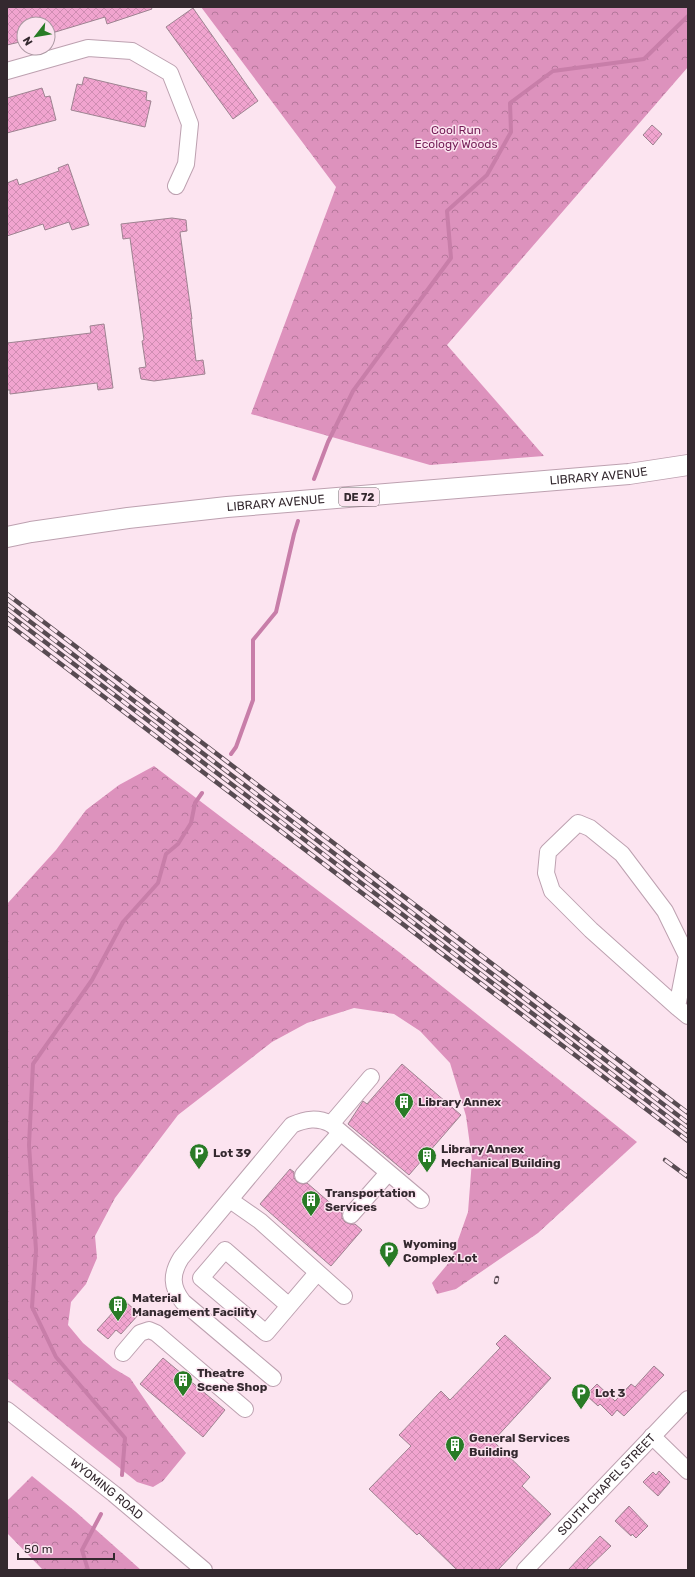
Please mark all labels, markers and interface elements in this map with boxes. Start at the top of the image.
north arrow [16,16,56,56]
text: N [20,34,35,48]
park label: Cool Run Ecology Woods [414,123,498,151]
street label: LIBRARY AVENUE [549,464,649,487]
road number: DE 72 [339,488,379,506]
street label: LIBRARY AVENUE [226,492,325,514]
building icon: Library Annex [393,1091,415,1119]
place label: Library Annex [418,1095,501,1109]
parking icon: Lot 39 [188,1142,210,1170]
place label: Library Annex Mechanical Building [441,1142,561,1170]
building icon: Library Annex Mechanical Building [416,1145,438,1173]
place label: Lot 39 [213,1146,251,1160]
place label: Transportation Services [325,1186,416,1214]
building icon: Transportation Services [300,1189,322,1217]
place label: Wyoming Complex Lot [403,1237,478,1265]
parking icon: Wyoming Complex Lot [378,1240,400,1268]
place label: Material Management Facility [132,1291,257,1319]
building icon: Material Management Facility [107,1294,129,1322]
place label: Theatre Scene Shop [197,1366,268,1394]
building icon: Theatre Scene Shop [172,1369,194,1397]
parking icon: Lot 3 [570,1382,592,1410]
place label: Lot 3 [595,1386,626,1400]
place label: General Services Building [469,1431,570,1459]
street label: SOUTH CHAPEL STREET [555,1431,658,1538]
building icon: General Services Building [444,1434,466,1462]
street label: WYOMING ROAD [67,1455,146,1522]
scale bar [18,1535,114,1561]
text: 50 m [24,1542,52,1556]

